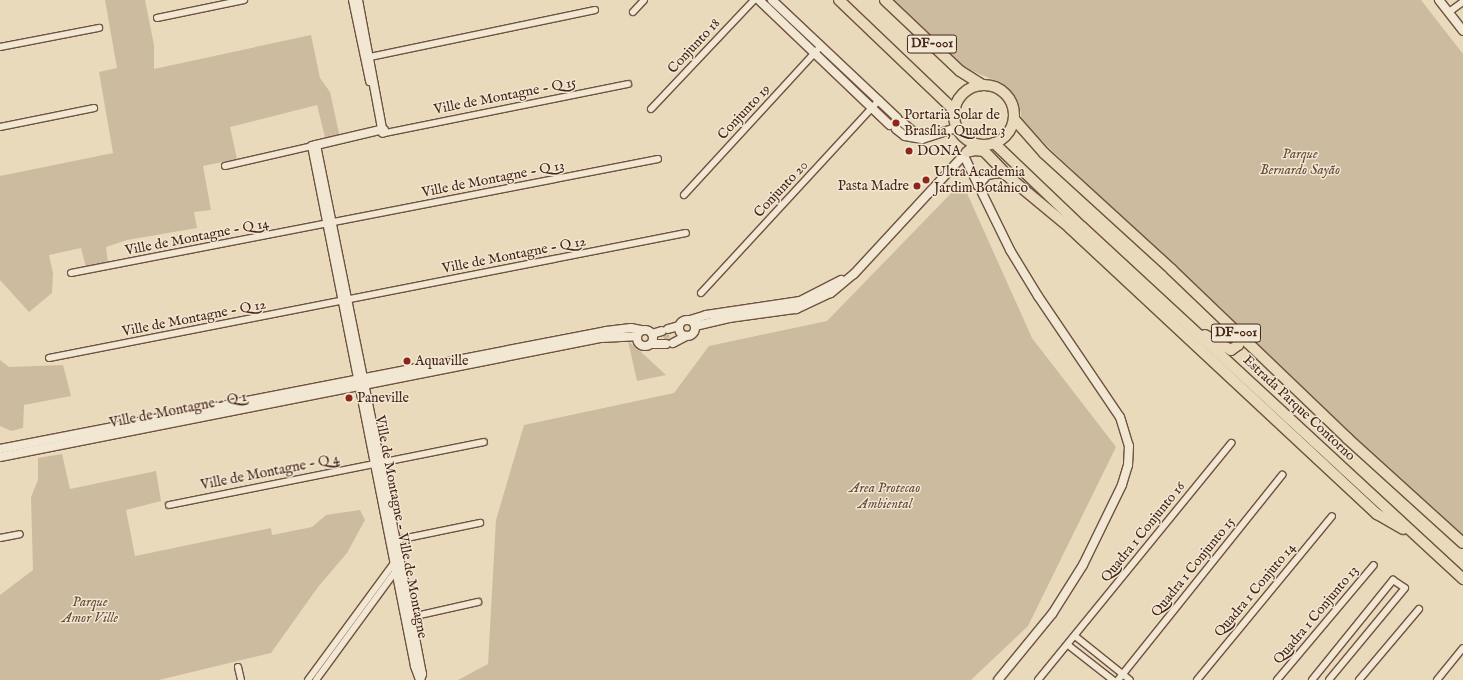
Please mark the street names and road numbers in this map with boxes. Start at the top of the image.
street label: Conjunto 18 [664,15,724,77]
road number: DF-001 [906,33,958,55]
street label: Ville de Montagne - Q 15 [432,74,578,118]
street label: Conjunto 19 [714,81,774,143]
street label: Ville de Montagne - Q 13 [420,157,566,201]
street label: Conjunto 20 [750,157,812,221]
street label: Ville de Montagne - Q 14 [124,215,270,259]
street label: Ville de Montagne - Q 12 [441,233,587,277]
street label: Ville de Montagne - Q 12 [121,296,267,340]
road number: DF-001 [1210,322,1262,344]
street label: Estrada Parque Contorno [1239,352,1359,464]
street label: Ville de Montagne - Q 1 [108,388,248,432]
street label: Ville de Montagne - Ville de Montagne [371,414,431,640]
street label: Ville de Montagne - Q 4 [199,450,341,494]
street label: Quadra 1 Conjunto 16 [1097,478,1189,586]
street label: Quadra 1 Conjunto 15 [1148,514,1238,620]
street label: Quadra 1 Conjuto 14 [1211,540,1299,640]
street label: Quadra 1 Conjunto 13 [1270,562,1362,668]

